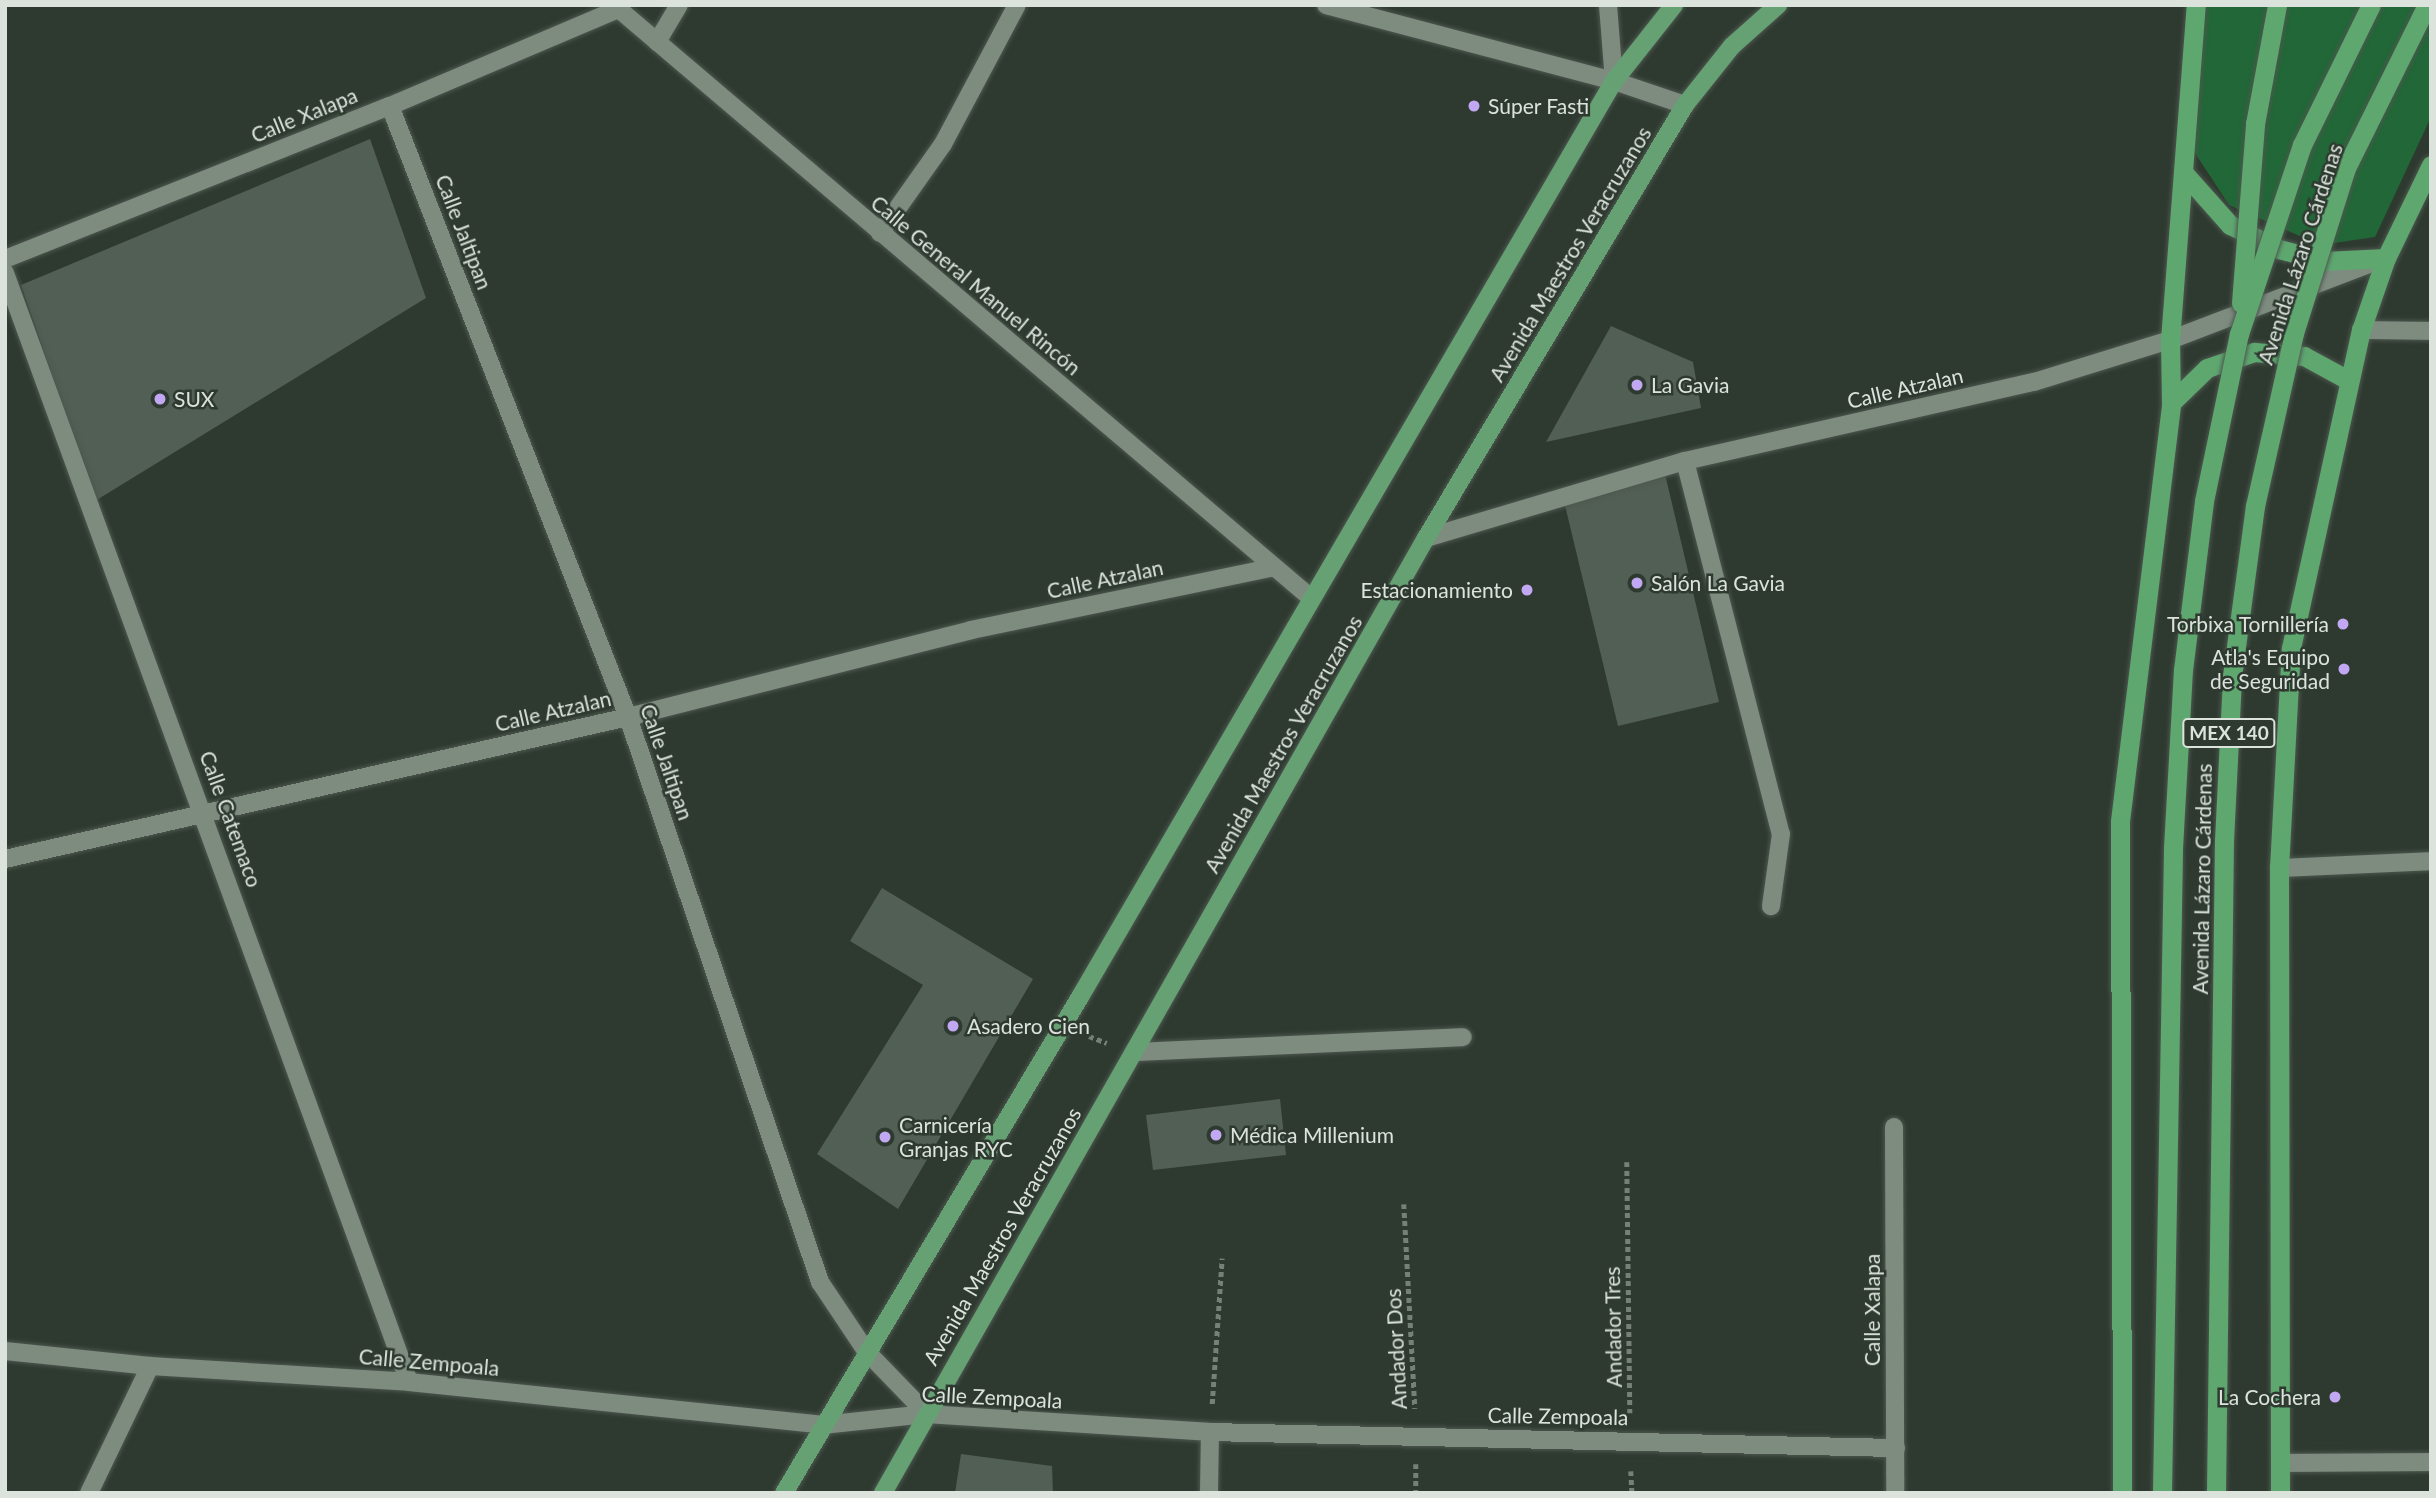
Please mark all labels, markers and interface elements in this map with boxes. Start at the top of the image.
street label: Calle Xalapa [247,82,361,148]
place label: Súper Fasti [1488,93,1590,119]
marker: Súper Fasti [1466,98,1482,114]
street label: Avenida Maestros Veracruzanos [1484,122,1656,386]
street label: Avenida Lázaro Cárdenas [2252,140,2348,368]
street label: Calle Jaltipan [430,171,498,293]
street label: Calle General Manuel Rincón [866,190,1086,380]
street label: Calle Atzalan [1844,362,1966,414]
place label: La Gavia [1651,372,1729,398]
marker: La Gavia [1629,377,1645,393]
place label: SUX [174,386,214,412]
marker: SUX [152,391,168,407]
street label: Calle Atzalan [1044,554,1166,604]
place label: Salón La Gavia [1651,570,1785,596]
marker: Salón La Gavia [1629,575,1645,591]
place label: Estacionamiento [1360,577,1513,603]
marker: Estacionamiento [1519,582,1535,598]
street label: Avenida Maestros Veracruzanos [1199,610,1367,878]
place label: Torbixa Tornillería [2166,611,2329,637]
marker: Torbixa Tornillería [2335,616,2351,632]
place label: Atla's Equipo de Seguridad [2210,644,2330,694]
marker: Atla's Equipo de Seguridad [2336,661,2352,677]
street label: Calle Atzalan [492,685,614,737]
street label: Calle Jaltipan [635,700,699,824]
road number: MEX 140 [2182,718,2276,748]
street label: Calle Catemaco [195,747,267,891]
street label: Avenida Lázaro Cárdenas [2187,763,2217,995]
place label: Asadero Cien [967,1013,1090,1039]
marker: Asadero Cien [945,1018,961,1034]
street label: Avenida Maestros Veracruzanos [918,1102,1086,1370]
place label: Carnicería Granjas RYC [899,1112,1013,1162]
place label: Médica Millenium [1230,1122,1394,1148]
marker: Médica Millenium [1208,1127,1224,1143]
marker: Carnicería Granjas RYC [877,1129,893,1145]
street label: Calle Xalapa [1859,1254,1885,1366]
street label: Andador Tres [1599,1266,1627,1388]
street label: Andador Dos [1380,1288,1412,1410]
street label: Calle Zempoala [358,1343,500,1381]
street label: Calle Zempoala [921,1381,1063,1413]
place label: La Cochera [2218,1384,2321,1410]
marker: La Cochera [2327,1389,2343,1405]
street label: Calle Zempoala [1487,1402,1629,1430]

